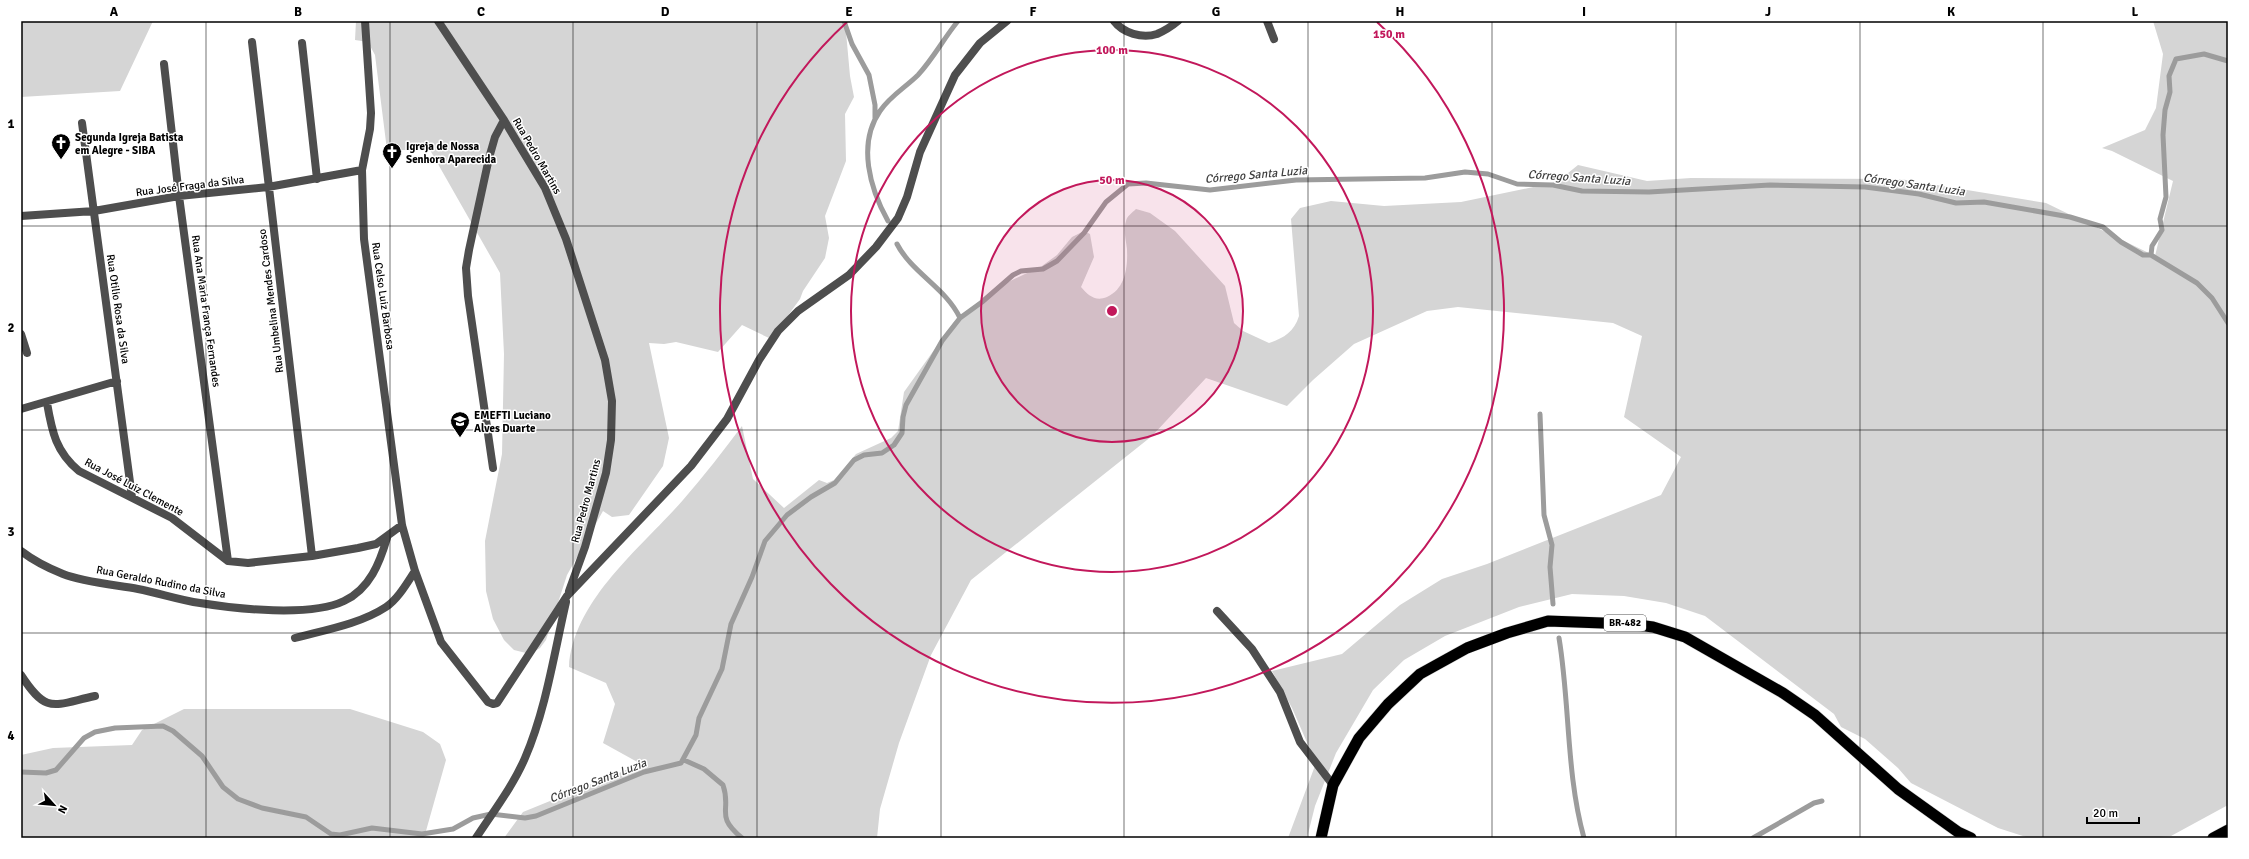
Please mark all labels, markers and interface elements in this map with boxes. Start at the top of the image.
text: A [110,4,119,20]
text: B [294,4,302,20]
text: C [477,4,485,20]
text: D [661,4,670,20]
text: E [845,4,853,20]
text: F [1030,4,1037,20]
text: G [1212,4,1220,20]
text: H [1396,4,1404,20]
text: I [1582,4,1586,20]
text: J [1765,4,1771,20]
text: K [1947,4,1955,20]
text: L [2132,4,2139,20]
text: 150 m [1373,27,1405,42]
text: 100 m [1096,43,1128,58]
street label: Rua Pedro Martins [510,115,564,197]
text: 1 [7,116,15,132]
place label: Segunda Igreja Batista em Alegre - SIBA [75,131,184,157]
church icon: Segunda Igreja Batista em Alegre - SIBA [50,132,72,160]
place label: Igreja de Nossa Senhora Aparecida [406,140,496,166]
church icon: Igreja de Nossa Senhora Aparecida [381,141,403,169]
water label: Córrego Santa Luzia [1204,163,1309,187]
water label: Córrego Santa Luzia [1527,167,1632,189]
water label: Córrego Santa Luzia [1862,170,1967,200]
street label: Rua José Fraga da Silva [135,173,245,199]
text: 50 m [1099,173,1125,188]
street label: Rua Umbelina Mendes Cardoso [256,228,286,374]
street label: Rua Ana Maria França Fernandes [189,234,223,388]
street label: Rua Celso Luiz Barbosa [369,241,397,351]
street label: Rua Otilio Rosa da Silva [104,253,132,365]
centre of rings [1105,304,1119,318]
text: 2 [7,320,15,336]
place label: EMEFTI Luciano Alves Duarte [474,409,551,435]
school or university icon: EMEFTI Luciano Alves Duarte [449,410,471,438]
street label: Rua José Luiz Clemente [82,455,186,519]
street label: Rua Pedro Martins [569,458,603,544]
text: 3 [7,524,15,540]
street label: Rua Geraldo Rudino da Silva [95,563,227,601]
road number: BR-482 [1604,615,1646,631]
text: 4 [7,728,15,744]
water label: Córrego Santa Luzia [547,755,649,806]
north arrow [34,785,74,825]
scale bar [2087,799,2139,825]
text: N [55,803,70,816]
text: 20 m [2093,806,2118,821]

